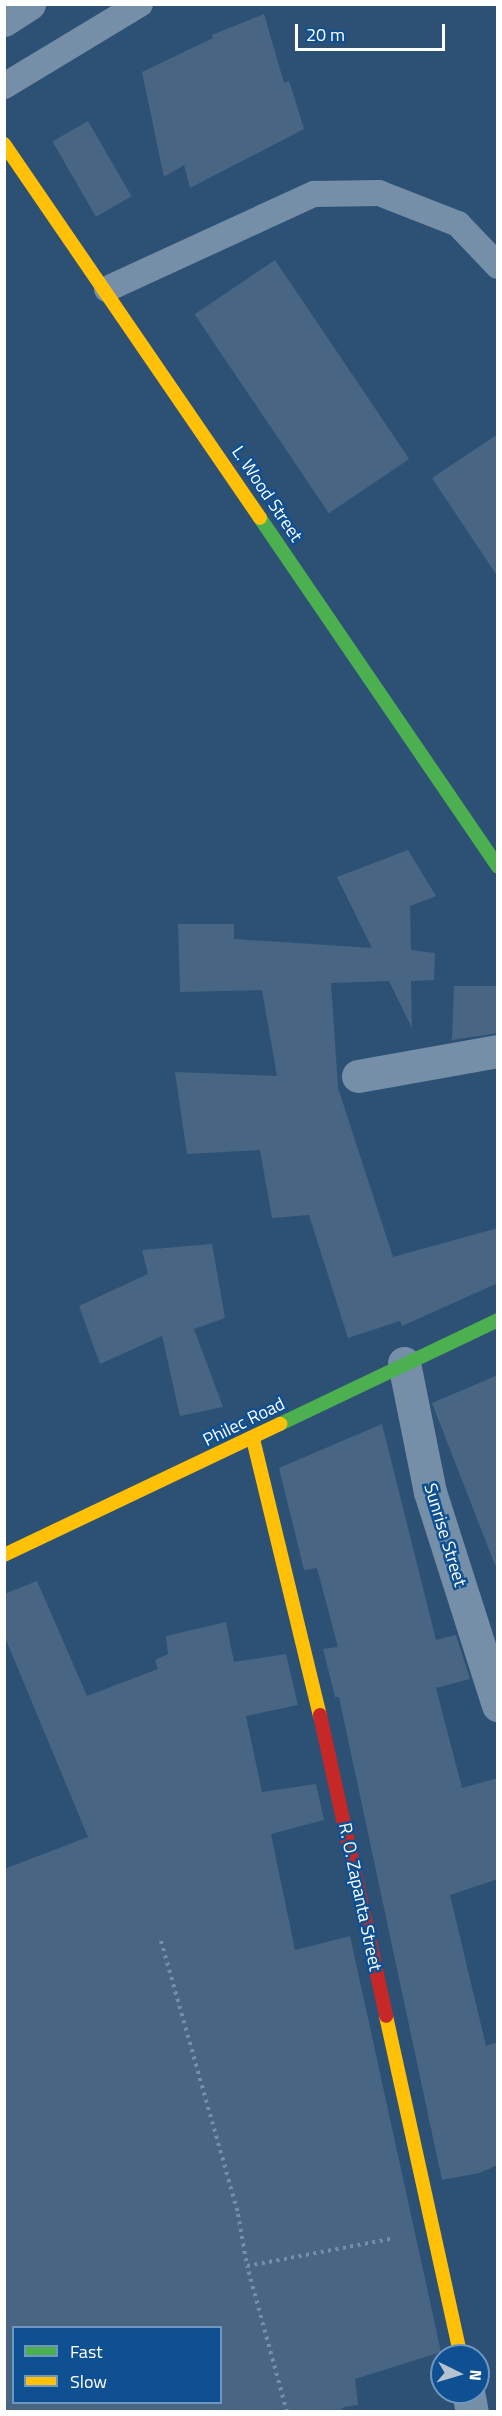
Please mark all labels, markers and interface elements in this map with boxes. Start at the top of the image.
scale bar [298,12,448,50]
text: 20 m [306,21,345,48]
street label: L. Wood Street [227,442,307,546]
street label: Philec Road [200,1393,288,1451]
street label: Sunrise Street [419,1481,471,1589]
street label: R. O. Zapanta Street [334,1821,386,1973]
legend [12,2326,222,2404]
text: Fast [70,2338,103,2365]
north arrow [430,2344,490,2404]
text: Slow [70,2368,107,2395]
text: N [464,2369,488,2382]

